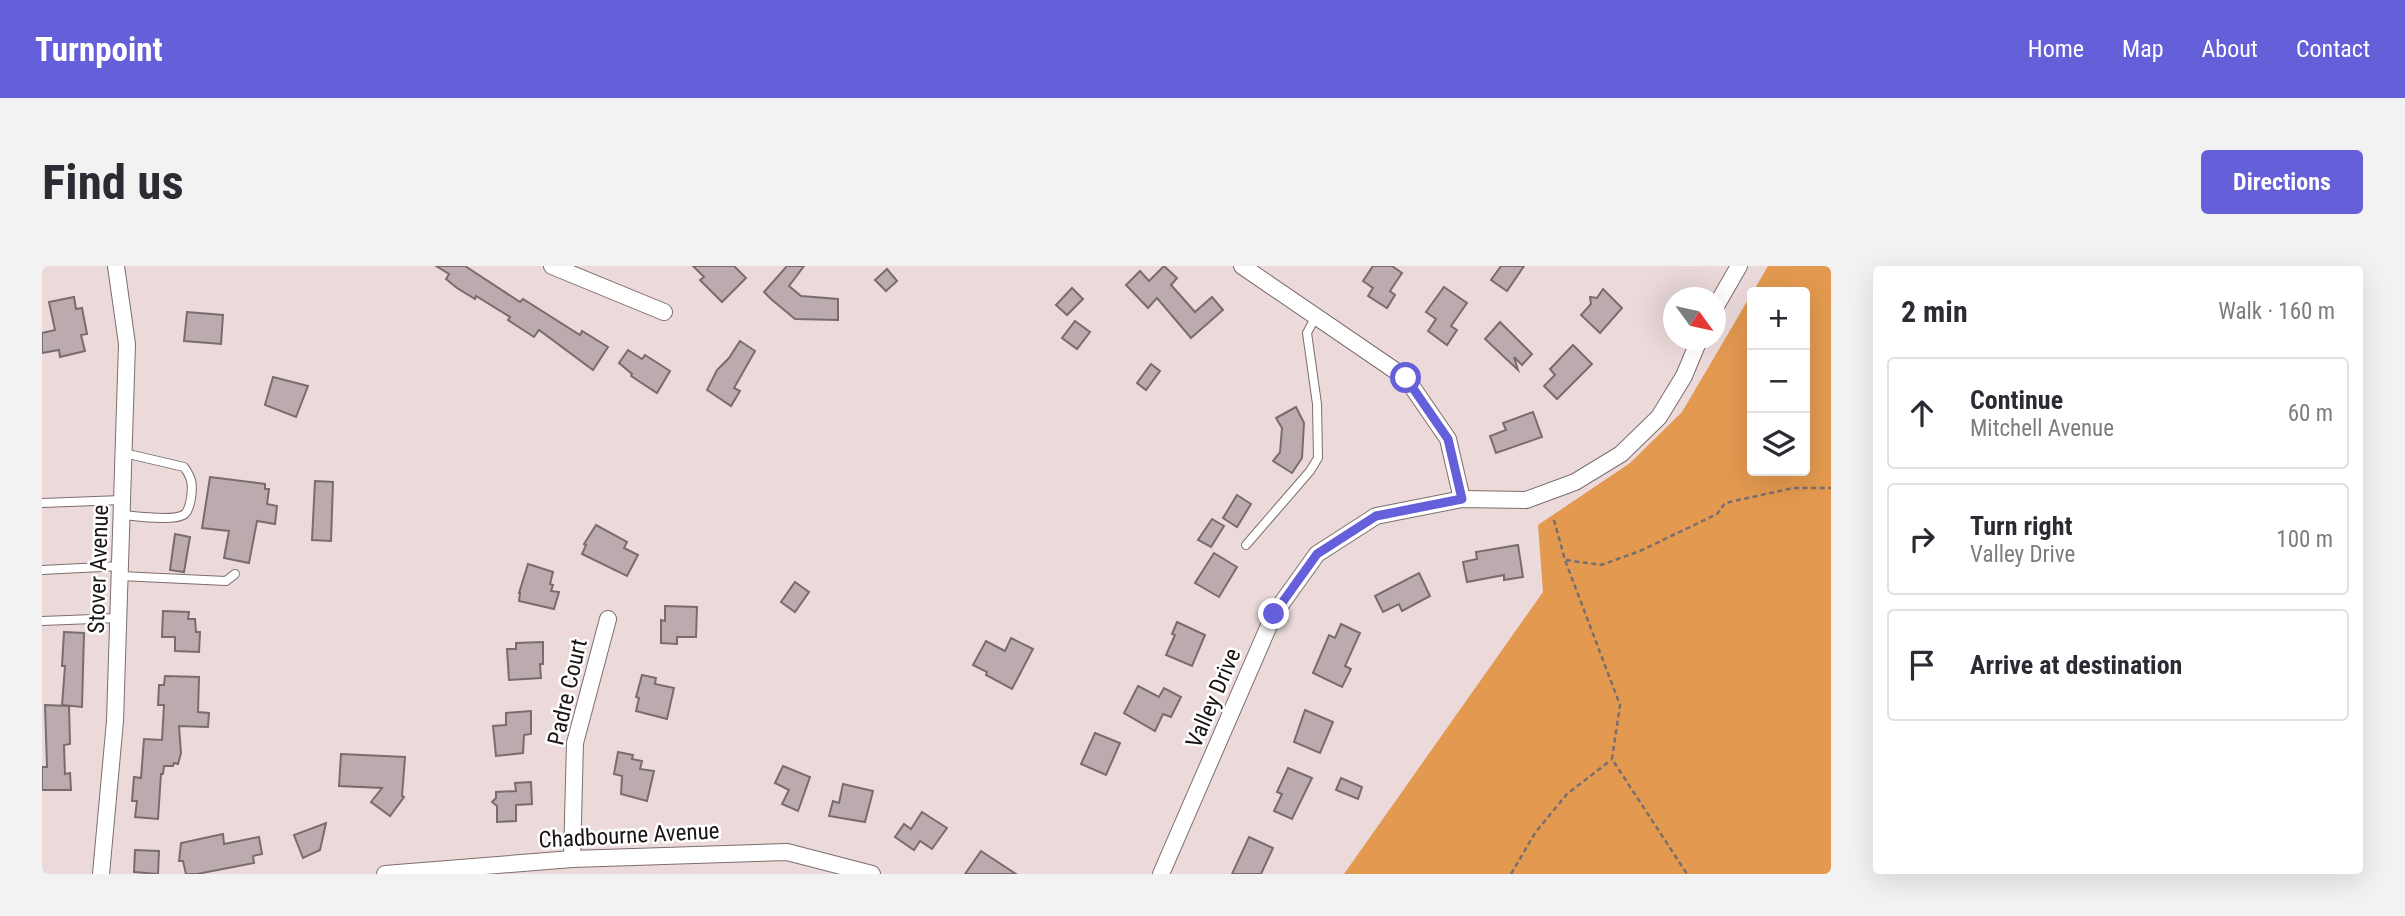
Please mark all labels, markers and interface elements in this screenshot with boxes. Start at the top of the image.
text: Turnpoint [35,30,163,69]
text: Home [2028,35,2084,63]
text: Map [2122,35,2164,63]
text: About [2202,35,2258,63]
text: Contact [2296,35,2370,63]
button: Directions [2201,150,2363,214]
text: Find us [42,154,184,211]
north arrow [1663,287,1726,350]
map controls [1747,287,1810,476]
button: + [1747,287,1810,350]
text: 2 min [1901,294,1968,329]
text: Walk · 160 m [2218,298,2335,325]
button: − [1747,350,1810,413]
route start [1390,362,1421,393]
text: Continue [1970,385,2063,415]
icon: ahead [1903,394,1941,432]
text: 60 m [2288,400,2333,427]
button: layers [1747,413,1810,476]
text: Mitchell Avenue [1970,415,2114,442]
street label: Stover Avenue [83,504,114,634]
text: Turn right [1970,511,2072,541]
icon: right [1903,520,1941,558]
text: 100 m [2276,526,2333,553]
text: Valley Drive [1970,541,2075,568]
route end [1258,598,1289,629]
street label: Padre Court [542,636,593,748]
street label: Valley Drive [1180,644,1246,752]
icon: arrive [1903,646,1941,684]
text: Arrive at destination [1970,650,2182,680]
street label: Chadbourne Avenue [538,817,720,854]

